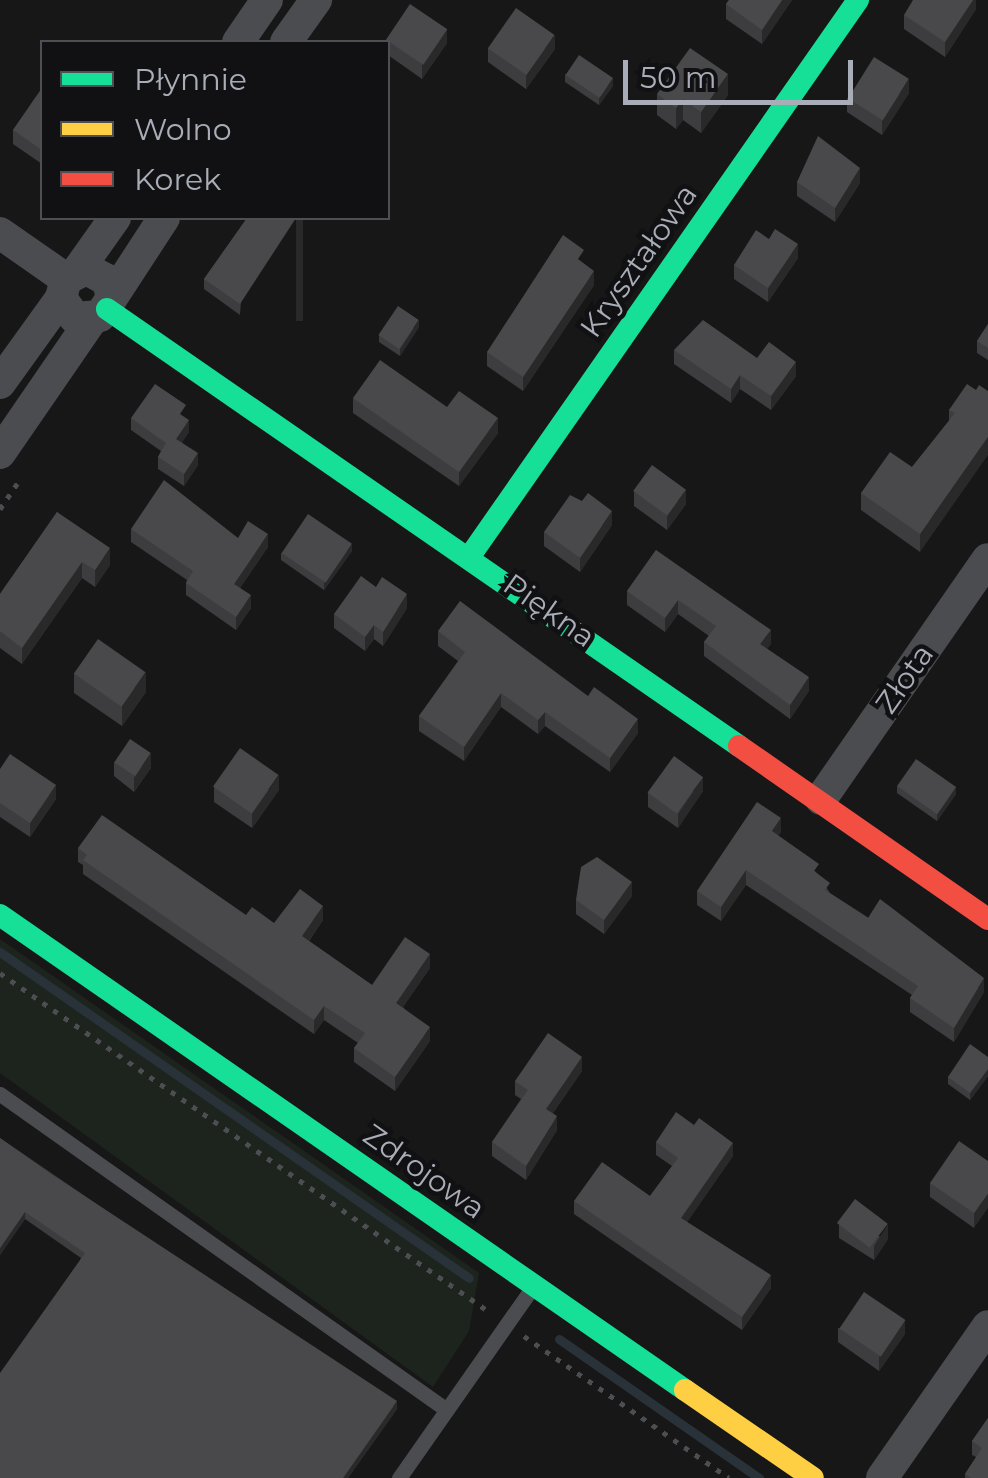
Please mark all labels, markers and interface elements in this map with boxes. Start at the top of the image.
legend [40,40,390,220]
scale bar [628,40,858,102]
text: 50 m [640,59,717,96]
text: Płynnie [134,61,247,98]
text: Wolno [134,111,232,148]
text: Korek [134,161,221,198]
street label: Kryształowa [573,178,705,344]
street label: Piękna [496,567,602,655]
street label: Złota [868,638,942,720]
street label: Zdrojowa [356,1117,492,1227]

